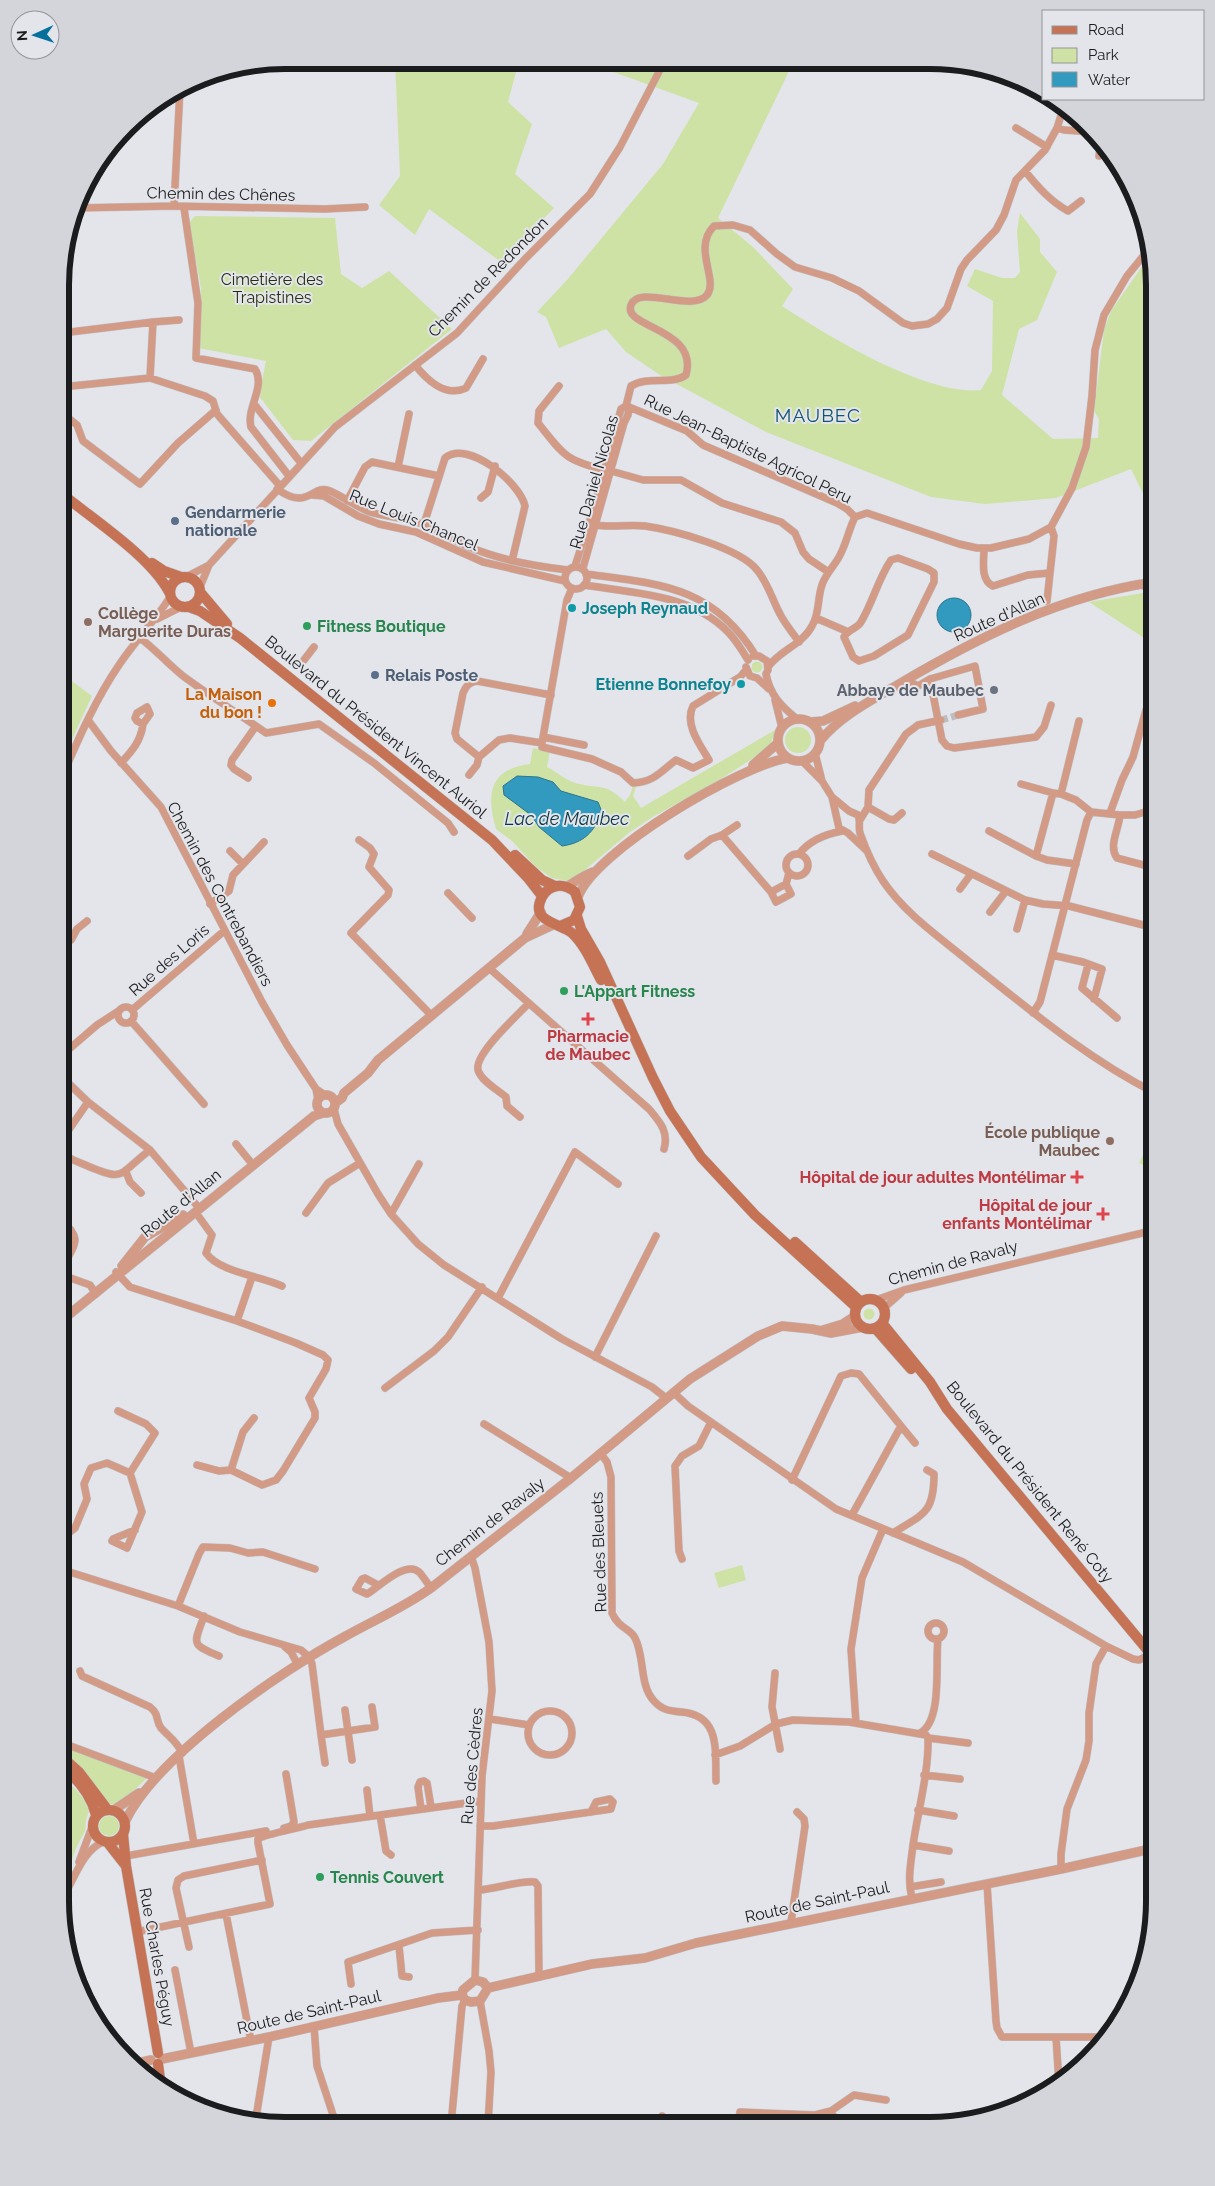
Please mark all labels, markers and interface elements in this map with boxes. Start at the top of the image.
north arrow [10,10,60,60]
legend [1042,10,1205,100]
text: Road [1088,21,1124,39]
text: N [14,30,30,41]
text: Park [1088,46,1119,64]
text: Water [1088,71,1131,89]
street label: Chemin des Chênes [147,183,296,205]
street label: Chemin de Redondon [424,213,552,341]
park label: Cimetière des Trapistines [221,270,324,307]
street label: Rue Jean-Baptiste Agricol Peru [641,390,855,508]
district label: MAUBEC [775,404,861,426]
street label: Rue Daniel Nicolas [566,413,622,551]
street label: Rue Louis Chancel [347,485,482,555]
place label: Gendarmerie nationale [185,503,286,540]
marker: Gendarmerie nationale [169,515,181,527]
street label: Route d'Allan [951,588,1047,646]
place label: Joseph Reynaud [582,599,708,618]
marker: Joseph Reynaud [566,602,578,614]
place label: Collège Marguerite Duras [98,604,231,641]
marker: Collège Marguerite Duras [82,616,94,628]
place label: Fitness Boutique [317,617,446,636]
marker: Fitness Boutique [301,620,313,632]
street label: Boulevard du Président Vincent Auriol [261,632,491,823]
place label: Relais Poste [385,666,478,685]
marker: Relais Poste [369,669,381,681]
place label: Etienne Bonnefoy [595,675,731,694]
marker: Etienne Bonnefoy [735,678,747,690]
place label: Abbaye de Maubec [837,681,984,700]
marker: Abbaye de Maubec [988,684,1000,696]
place label: La Maison du bon ! [185,685,262,722]
marker: La Maison du bon ! [266,697,278,709]
street label: Chemin des Contrebandiers [163,798,277,990]
water label: Lac de Maubec [505,808,630,829]
street label: Rue des Loris [125,920,213,1000]
place label: L'Appart Fitness [574,982,695,1001]
marker: L'Appart Fitness [558,985,570,997]
marker: Pharmacie de Maubec [582,1013,594,1025]
place label: Pharmacie de Maubec [545,1027,631,1064]
place label: École publique Maubec [984,1122,1100,1160]
marker: École publique Maubec [1104,1135,1116,1147]
street label: Route d'Allan [137,1165,225,1241]
place label: Hôpital de jour adultes Montélimar [800,1168,1066,1187]
marker: Hôpital de jour adultes Montélimar [1070,1170,1084,1184]
place label: Hôpital de jour enfants Montélimar [942,1196,1092,1233]
marker: Hôpital de jour enfants Montélimar [1096,1207,1110,1221]
street label: Chemin de Ravaly [886,1236,1020,1289]
street label: Boulevard du Président René Coty [943,1377,1117,1587]
street label: Chemin de Ravaly [432,1473,549,1571]
street label: Rue des Bleuets [587,1491,611,1613]
street label: Rue des Cèdres [457,1707,487,1825]
place label: Tennis Couvert [330,1868,444,1887]
marker: Tennis Couvert [314,1871,326,1883]
street label: Route de Saint-Paul [743,1877,892,1927]
street label: Rue Charles Péguy [135,1886,179,2028]
street label: Route de Saint-Paul [235,1986,383,2038]

